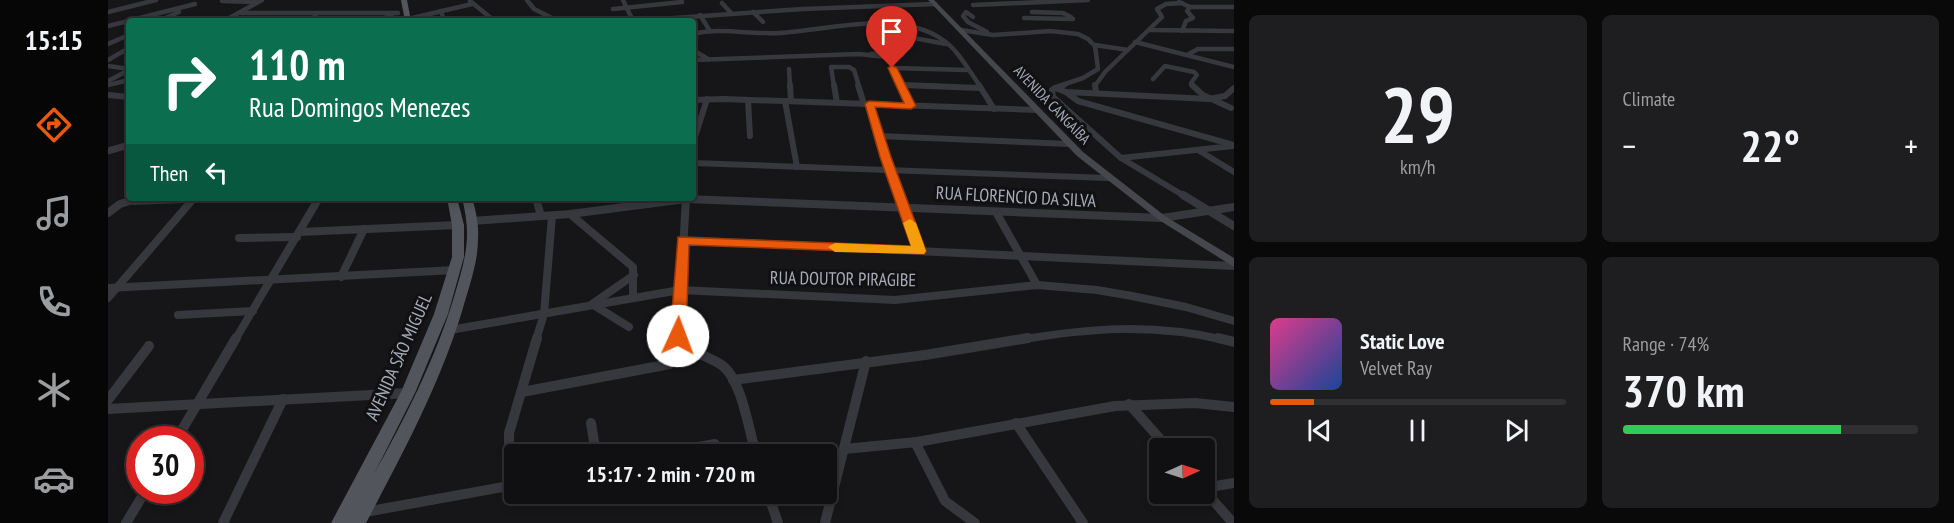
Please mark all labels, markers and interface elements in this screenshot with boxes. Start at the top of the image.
pin [866,6,917,68]
icon: arrive [875,15,908,48]
text: 15:15 [25,23,83,57]
text: 110 m [249,37,346,92]
icon: right [150,42,228,120]
street label: AVENIDA CANGAÍBA [1010,61,1095,149]
text: 29 [1380,64,1455,165]
text: Climate [1623,86,1675,112]
text: Rua Domingos Menezes [249,90,470,124]
icon: directions [33,104,75,146]
text: 22° [1741,116,1800,174]
text: − [1623,124,1636,167]
text: + [1904,124,1918,167]
text: km/h [1400,154,1435,180]
icon: left [200,156,233,189]
text: Then [150,159,188,187]
street label: RUA FLORENCIO DA SILVA [935,181,1097,212]
icon: music [33,192,75,234]
street label: RUA DOUTOR PIRAGIBE [770,266,916,291]
icon: phone [33,281,75,323]
street label: AVENIDA SÃO MIGUEL [360,289,437,424]
position arrow [646,304,710,368]
text: Static Love [1360,327,1445,355]
text: Range · 74% [1623,331,1709,357]
text: Velvet Ray [1360,355,1432,381]
text: 370 km [1623,361,1745,419]
icon: climate [33,369,75,411]
icon: previous [1303,414,1336,447]
icon: pause [1401,414,1434,447]
icon: next [1500,414,1533,447]
speed limit sign: 30 [126,426,204,504]
north arrow [1149,438,1215,504]
map controls [1149,438,1215,504]
icon: car [33,458,75,500]
text: 15:17 · 2 min · 720 m [586,460,755,488]

